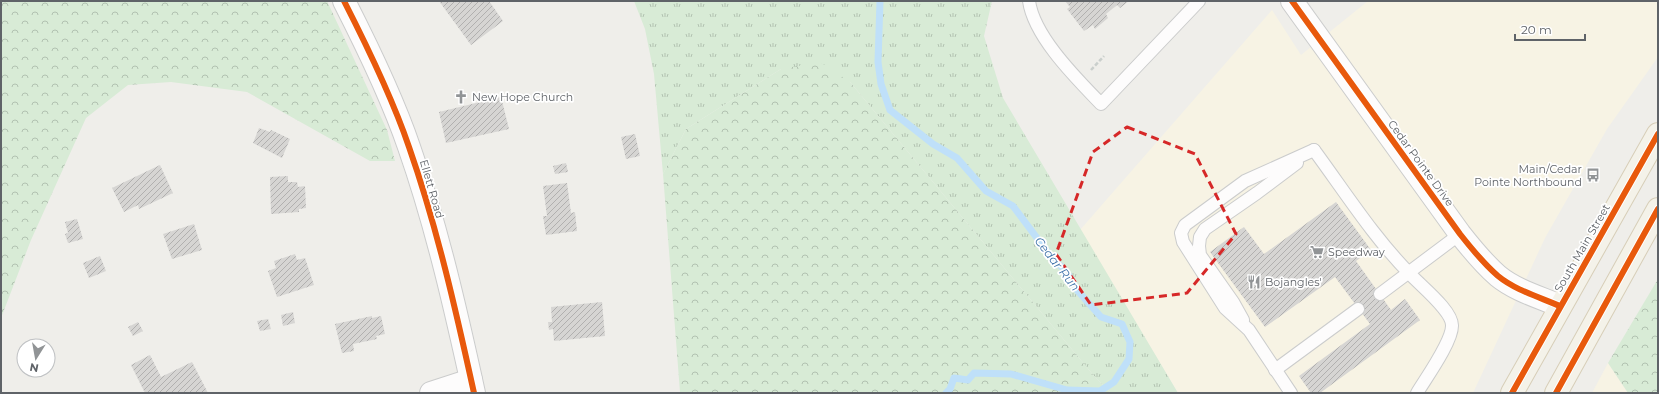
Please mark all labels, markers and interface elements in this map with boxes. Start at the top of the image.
scale bar [1515,16,1585,42]
text: 20 m [1521,22,1552,37]
church icon: New Hope Church [453,89,469,105]
place label: New Hope Church [472,90,573,104]
street label: Cedar Pointe Drive [1385,117,1457,209]
street label: Ellett Road [417,158,447,220]
place label: Main/Cedar Pointe Northbound [1474,162,1582,189]
bus stop icon: Main/Cedar Pointe Northbound [1585,167,1601,183]
street label: South Main Street [1551,201,1613,295]
water label: Cedar Run [1032,234,1083,294]
supermarket icon: Speedway [1309,244,1325,260]
place label: Speedway [1328,245,1385,259]
restaurant icon: Bojangles' [1246,274,1262,290]
place label: Bojangles' [1265,275,1322,289]
north arrow [16,338,56,378]
text: N [28,360,40,376]

